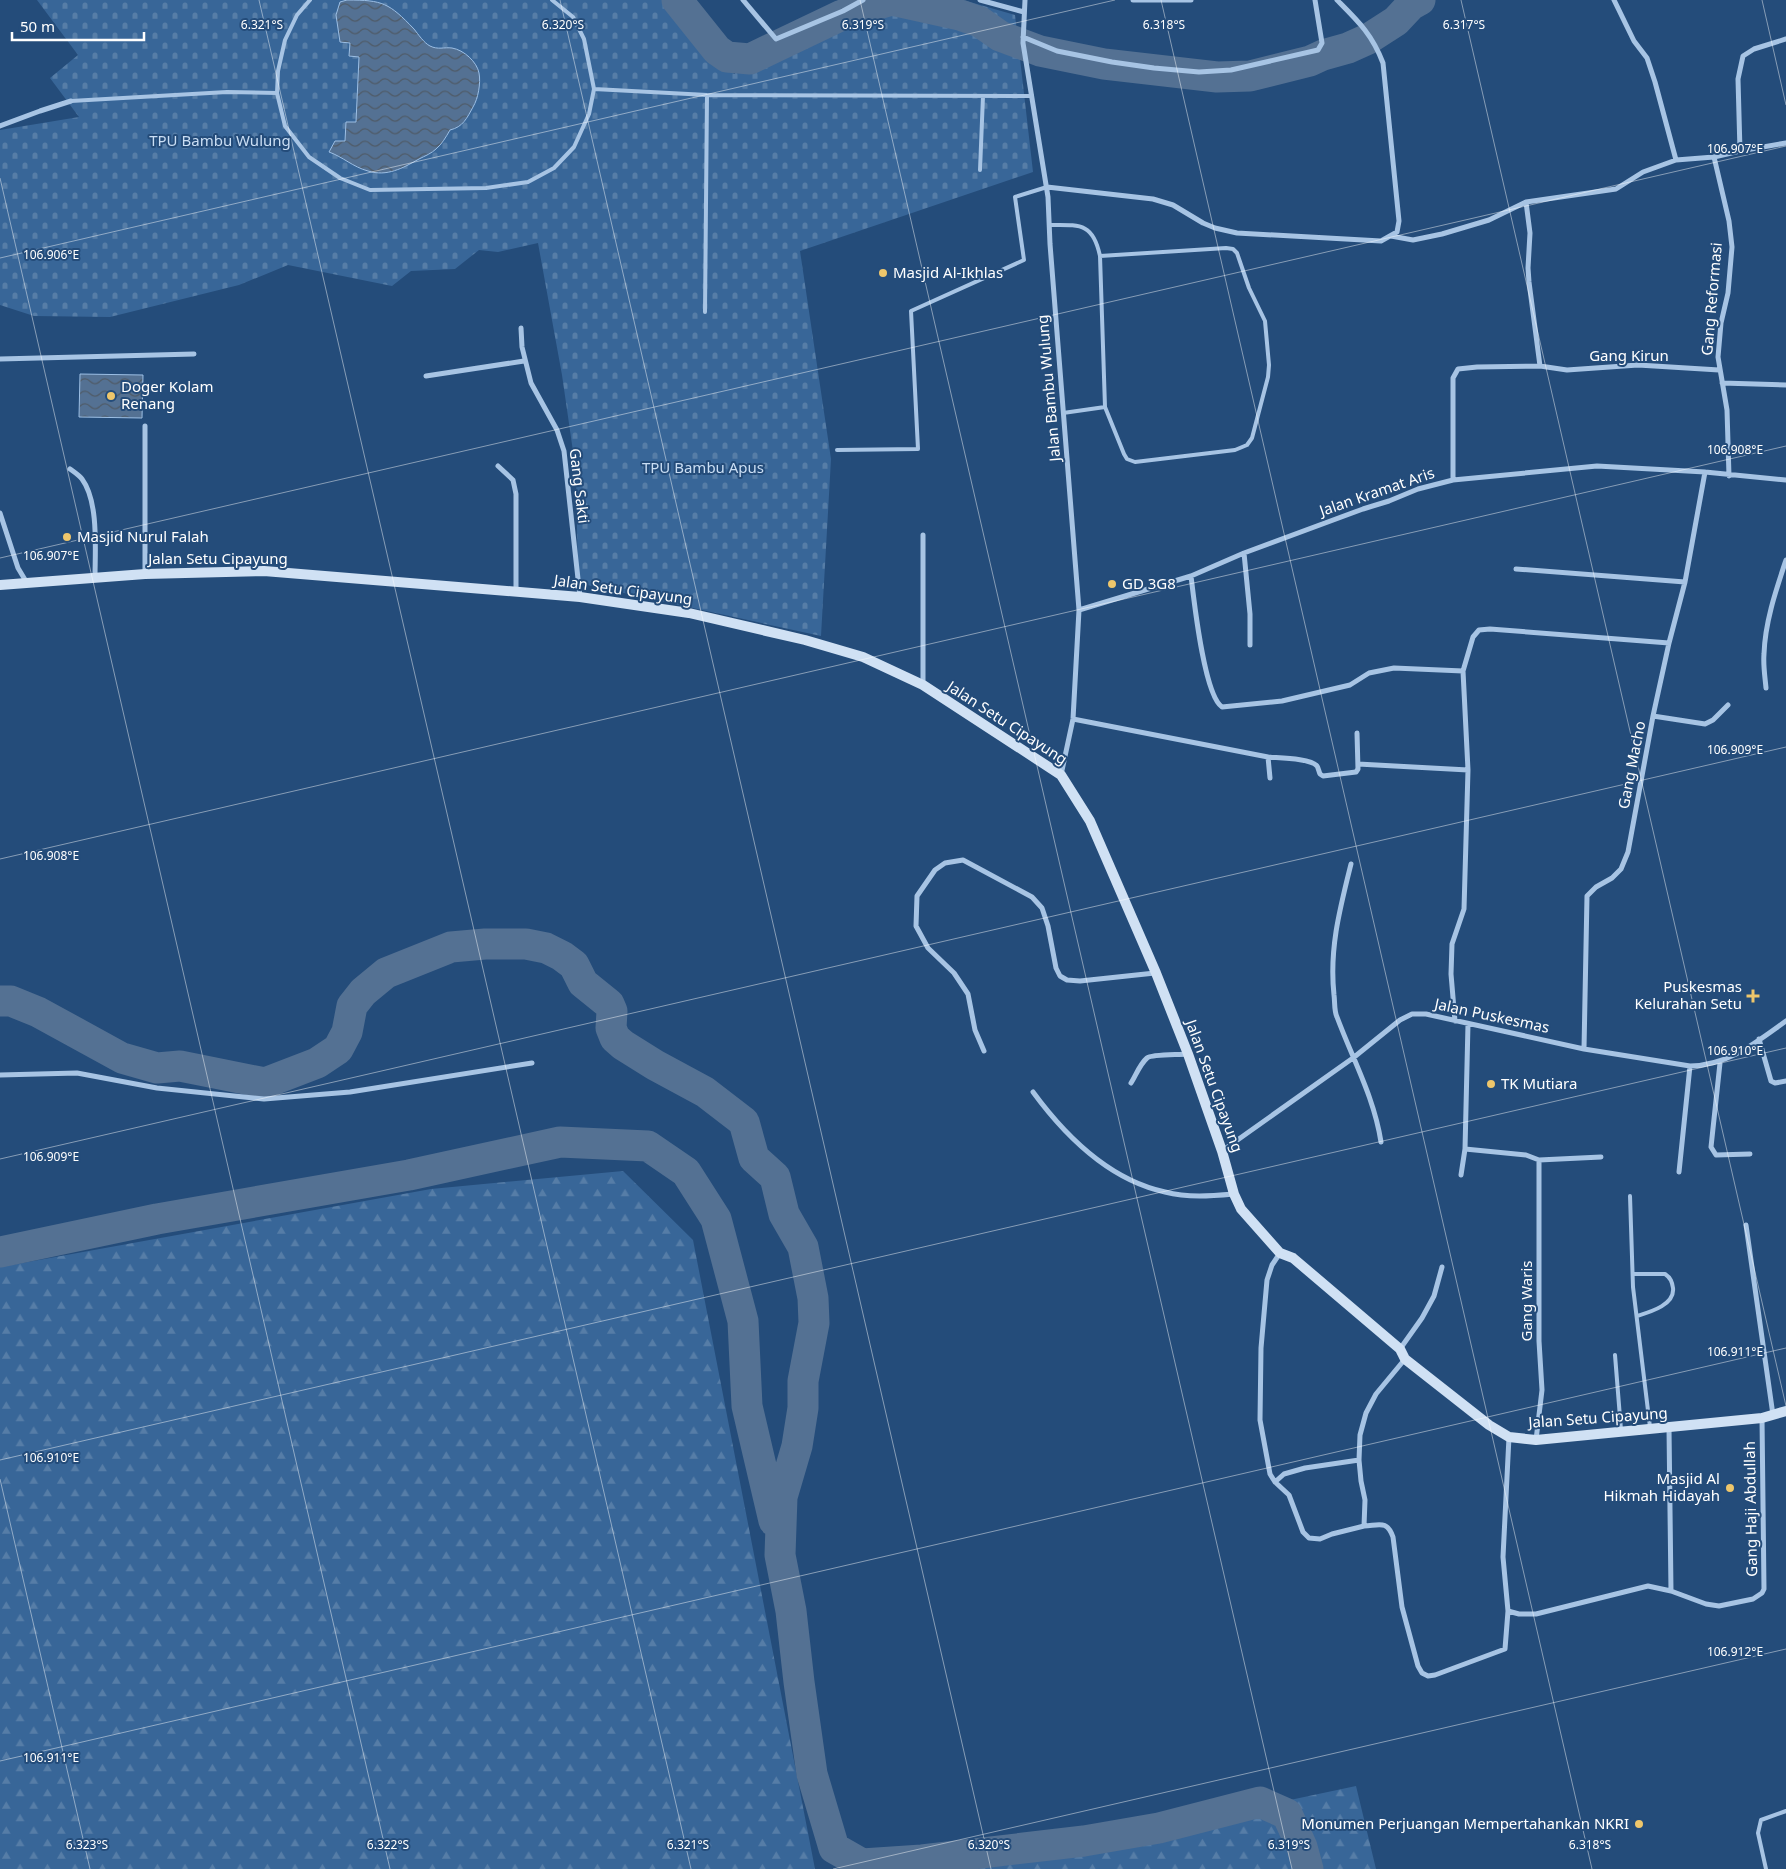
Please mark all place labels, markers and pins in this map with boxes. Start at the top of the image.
place label: Masjid Al-Ikhlas [893,262,1003,282]
marker: Masjid Al-Ikhlas [877,267,889,279]
place label: Doger Kolam Renang [121,376,213,413]
marker: Doger Kolam Renang [105,390,117,402]
place label: Masjid Nurul Falah [77,526,209,546]
marker: Masjid Nurul Falah [61,531,73,543]
place label: GD 3G8 [1122,573,1176,593]
marker: GD 3G8 [1106,578,1118,590]
place label: Puskesmas Kelurahan Setu [1635,976,1742,1013]
marker: Puskesmas Kelurahan Setu [1746,989,1760,1003]
place label: TK Mutiara [1501,1073,1577,1093]
marker: TK Mutiara [1485,1078,1497,1090]
place label: Masjid Al Hikmah Hidayah [1603,1468,1720,1505]
marker: Masjid Al Hikmah Hidayah [1724,1482,1736,1494]
place label: Monumen Perjuangan Mempertahankan NKRI [1301,1813,1629,1833]
marker: Monumen Perjuangan Mempertahankan NKRI [1633,1818,1645,1830]

